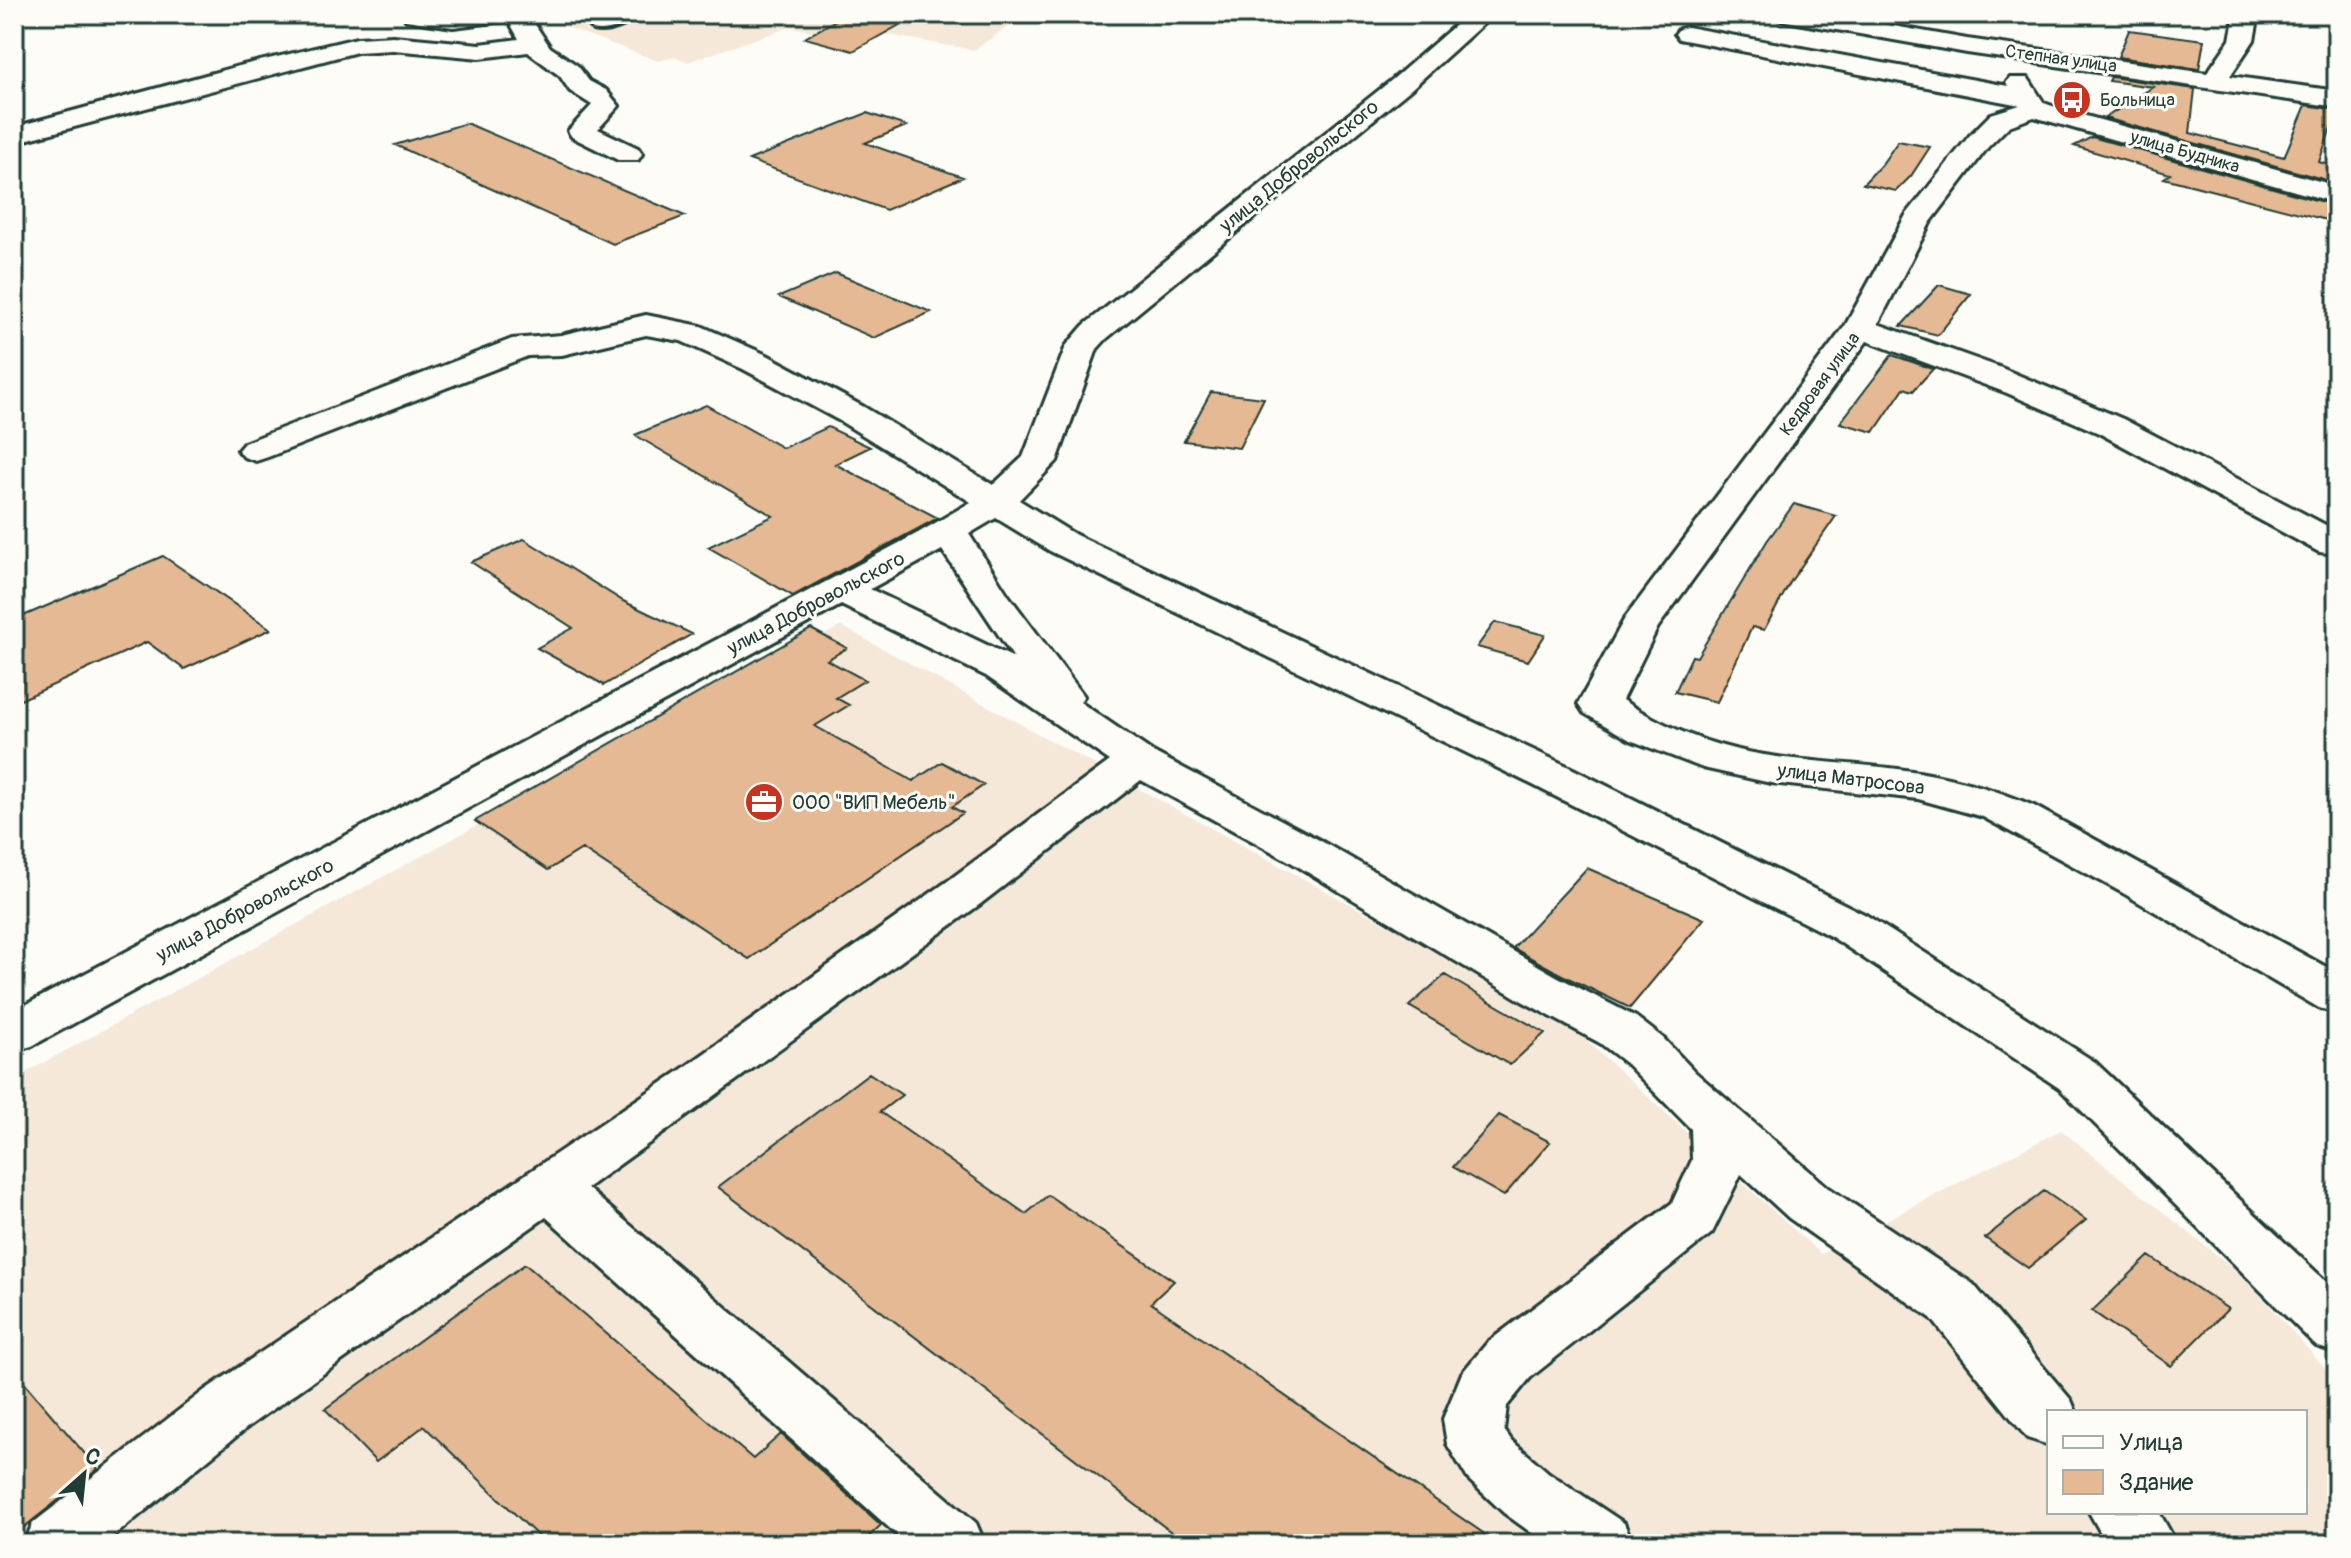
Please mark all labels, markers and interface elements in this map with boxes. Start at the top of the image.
street label: Степная улица [2004,40,2118,78]
bus stop icon: Больница [2051,79,2093,121]
place label: Больница [2100,89,2175,112]
street label: улица Добровольского [1214,94,1384,239]
street label: улица Будника [2127,125,2242,179]
street label: Кедровая улица [1775,328,1865,440]
street label: улица Добровольского [722,545,909,661]
street label: улица Матросова [1775,757,1926,800]
office icon: ООО "ВИП Мебель" [743,781,785,823]
place label: ООО "ВИП Мебель" [792,790,956,815]
street label: улица Добровольского [151,852,338,968]
legend [2047,1410,2307,1514]
text: Улица [2119,1428,2183,1457]
north arrow [44,1434,124,1514]
text: С [80,1442,105,1473]
text: Здание [2119,1468,2194,1497]

